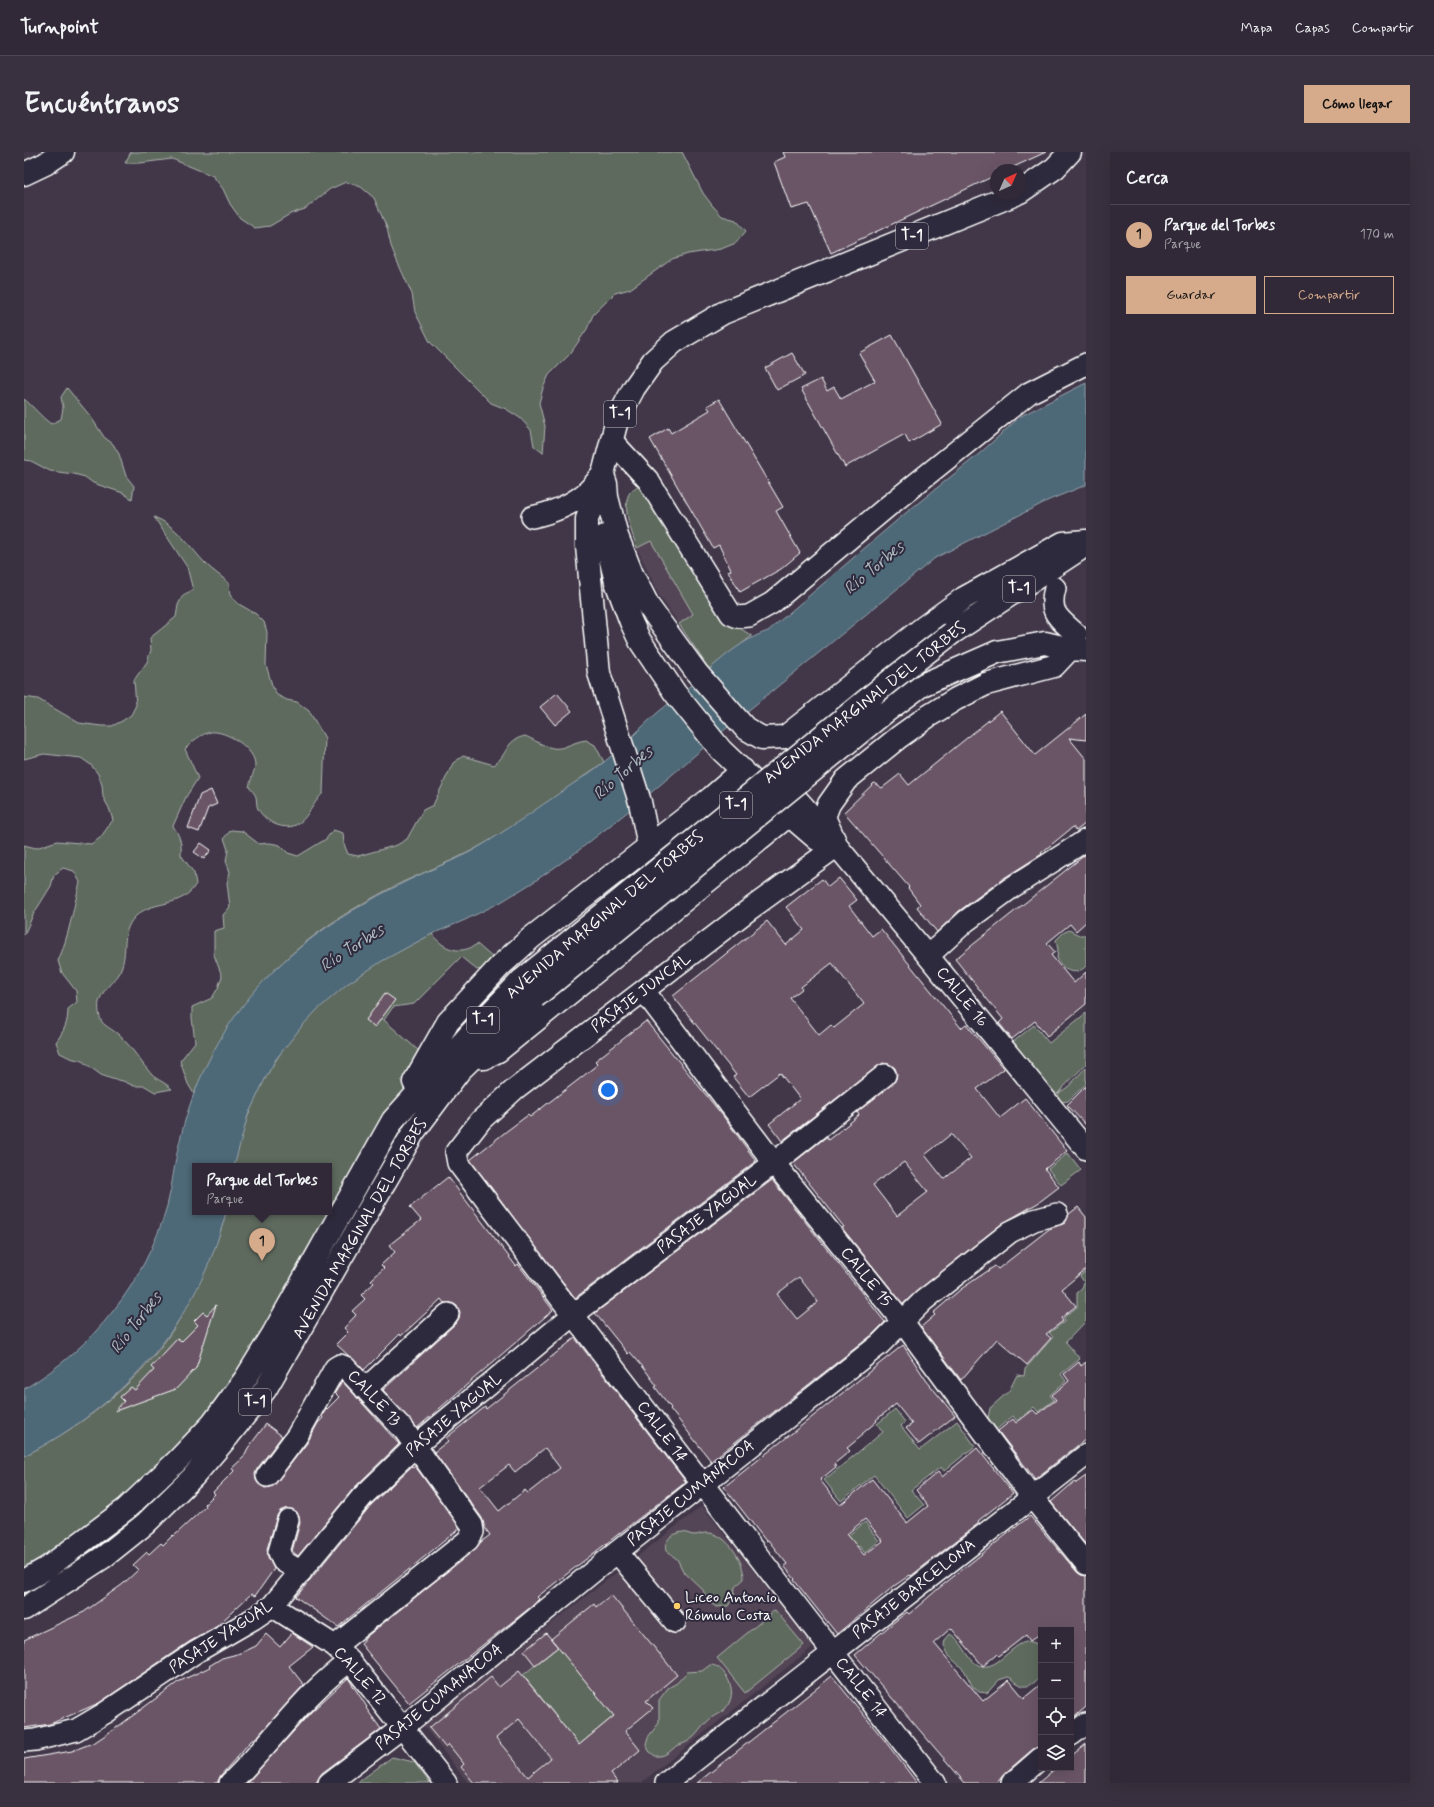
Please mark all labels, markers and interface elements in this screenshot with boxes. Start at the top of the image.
text: Turnpoint [20,15,99,40]
text: Mapa [1241,19,1273,37]
text: Capas [1295,19,1330,37]
text: Compartir [1352,19,1414,37]
button: Cómo llegar [1304,85,1410,123]
text: Encuéntranos [24,86,180,123]
north arrow [990,164,1026,200]
text: Cerca [1126,167,1169,189]
text: Parque del Torbes [1164,216,1275,236]
road number: T-1 [896,223,928,249]
text: 1 [1136,226,1142,243]
text: 170 m [1360,226,1394,243]
text: Parque [1164,236,1201,253]
button: Guardar [1126,276,1256,314]
button: Compartir [1264,276,1394,314]
road number: T-1 [604,401,636,427]
water label: Río Torbes [839,535,910,600]
road number: T-1 [1003,576,1035,602]
street label: AVENIDA MARGINAL DEL TORBES [759,617,971,789]
water label: Río Torbes [589,740,659,805]
road number: T-1 [720,792,752,818]
street label: AVENIDA MARGINAL DEL TORBES [502,826,708,1004]
water label: Río Torbes [316,918,390,977]
street label: PASAJE JUNCAL [587,948,695,1037]
street label: CALLE 16 [931,963,993,1031]
road number: T-1 [467,1007,499,1033]
your location [598,1080,618,1100]
street label: AVENIDA MARGINAL DEL TORBES [288,1115,432,1343]
popup [192,1163,332,1215]
street label: PASAJE YAGUAL [653,1169,762,1258]
text: Parque del Torbes [206,1171,318,1191]
text: Parque [206,1191,244,1208]
pin: 1 [249,1228,275,1261]
street label: CALLE 15 [835,1243,897,1311]
water label: Río Torbes [105,1287,168,1358]
street label: CALLE 13 [343,1365,405,1431]
street label: PASAJE YAGUAL [401,1368,507,1462]
road number: T-1 [239,1389,271,1415]
street label: CALLE 14 [632,1397,692,1467]
street label: PASAJE CUMANACOA [623,1435,759,1551]
street label: PASAJE BARCELONA [848,1534,980,1644]
place label: Liceo Antonio Rómulo Costa [685,1587,777,1626]
street label: PASAJE YAGUAL [165,1595,277,1678]
marker: Liceo Antonio Rómulo Costa [672,1601,682,1611]
map controls [1038,1627,1074,1771]
button: + [1038,1627,1074,1663]
street label: PASAJE CUMANACOA [371,1639,507,1755]
street label: CALLE 12 [329,1642,391,1710]
street label: CALLE 14 [830,1653,892,1723]
button: − [1038,1663,1074,1699]
button: locate [1038,1699,1074,1735]
button: layers [1038,1735,1074,1771]

